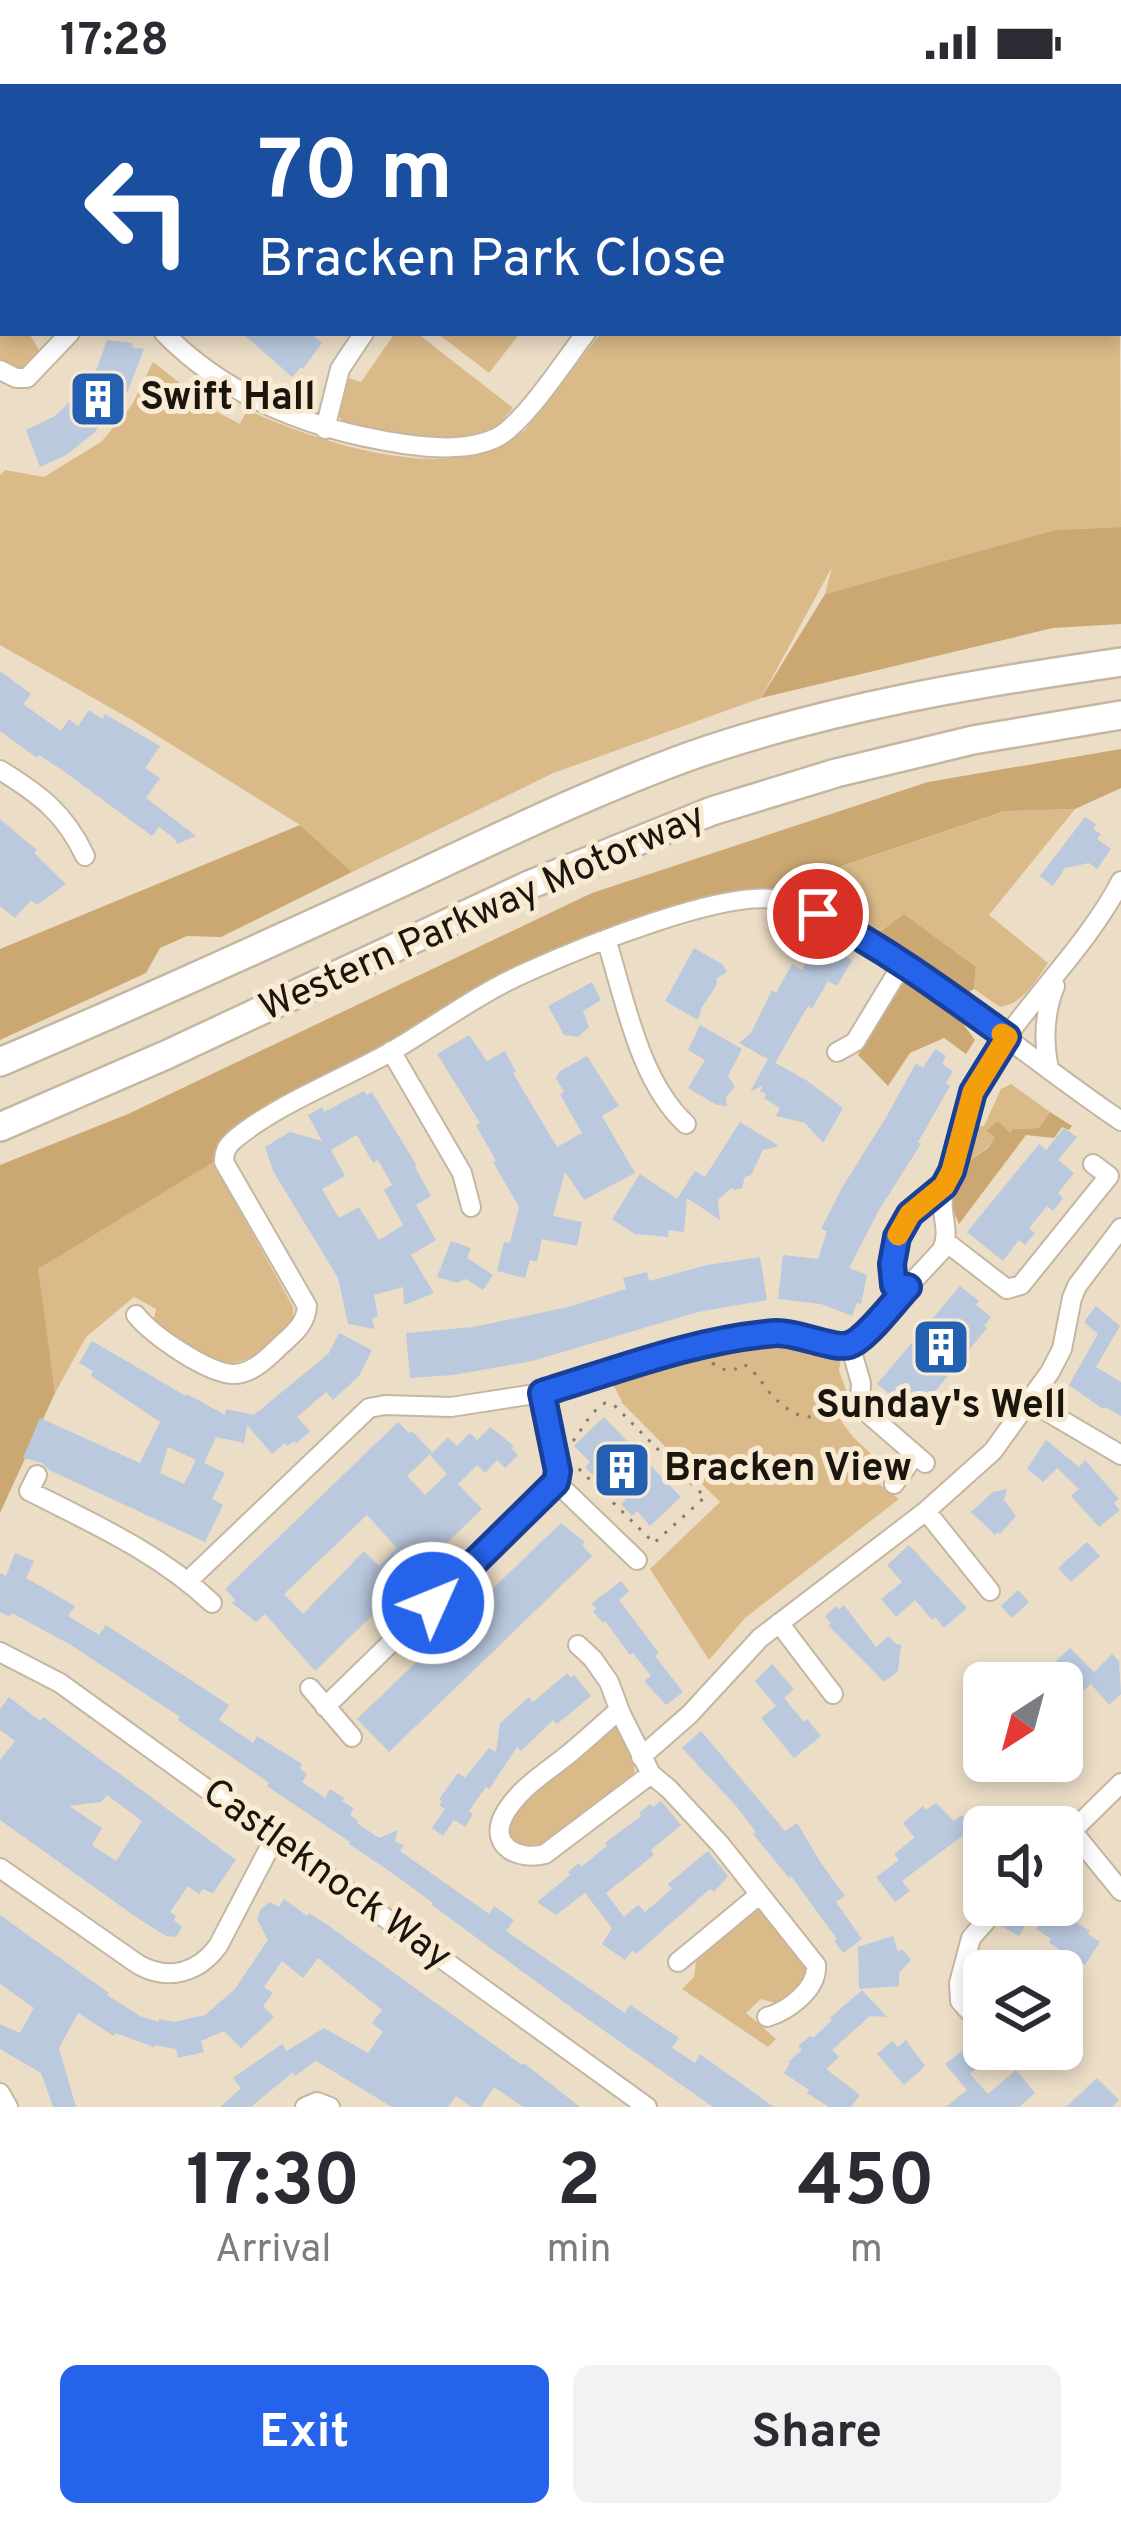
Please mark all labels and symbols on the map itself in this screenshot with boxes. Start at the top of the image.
building icon: Swift Hall [67,368,129,430]
place label: Swift Hall [140,375,316,424]
street label: Western Parkway Motorway [253,793,713,1035]
pin [767,863,869,965]
building icon: Sunday's Well [910,1316,972,1378]
place label: Sunday's Well [816,1383,1066,1432]
building icon: Bracken View [591,1439,653,1501]
place label: Bracken View [664,1446,912,1495]
position arrow [370,1540,496,1666]
north arrow [963,1662,1083,1782]
street label: Castleknock Way [192,1769,460,1983]

